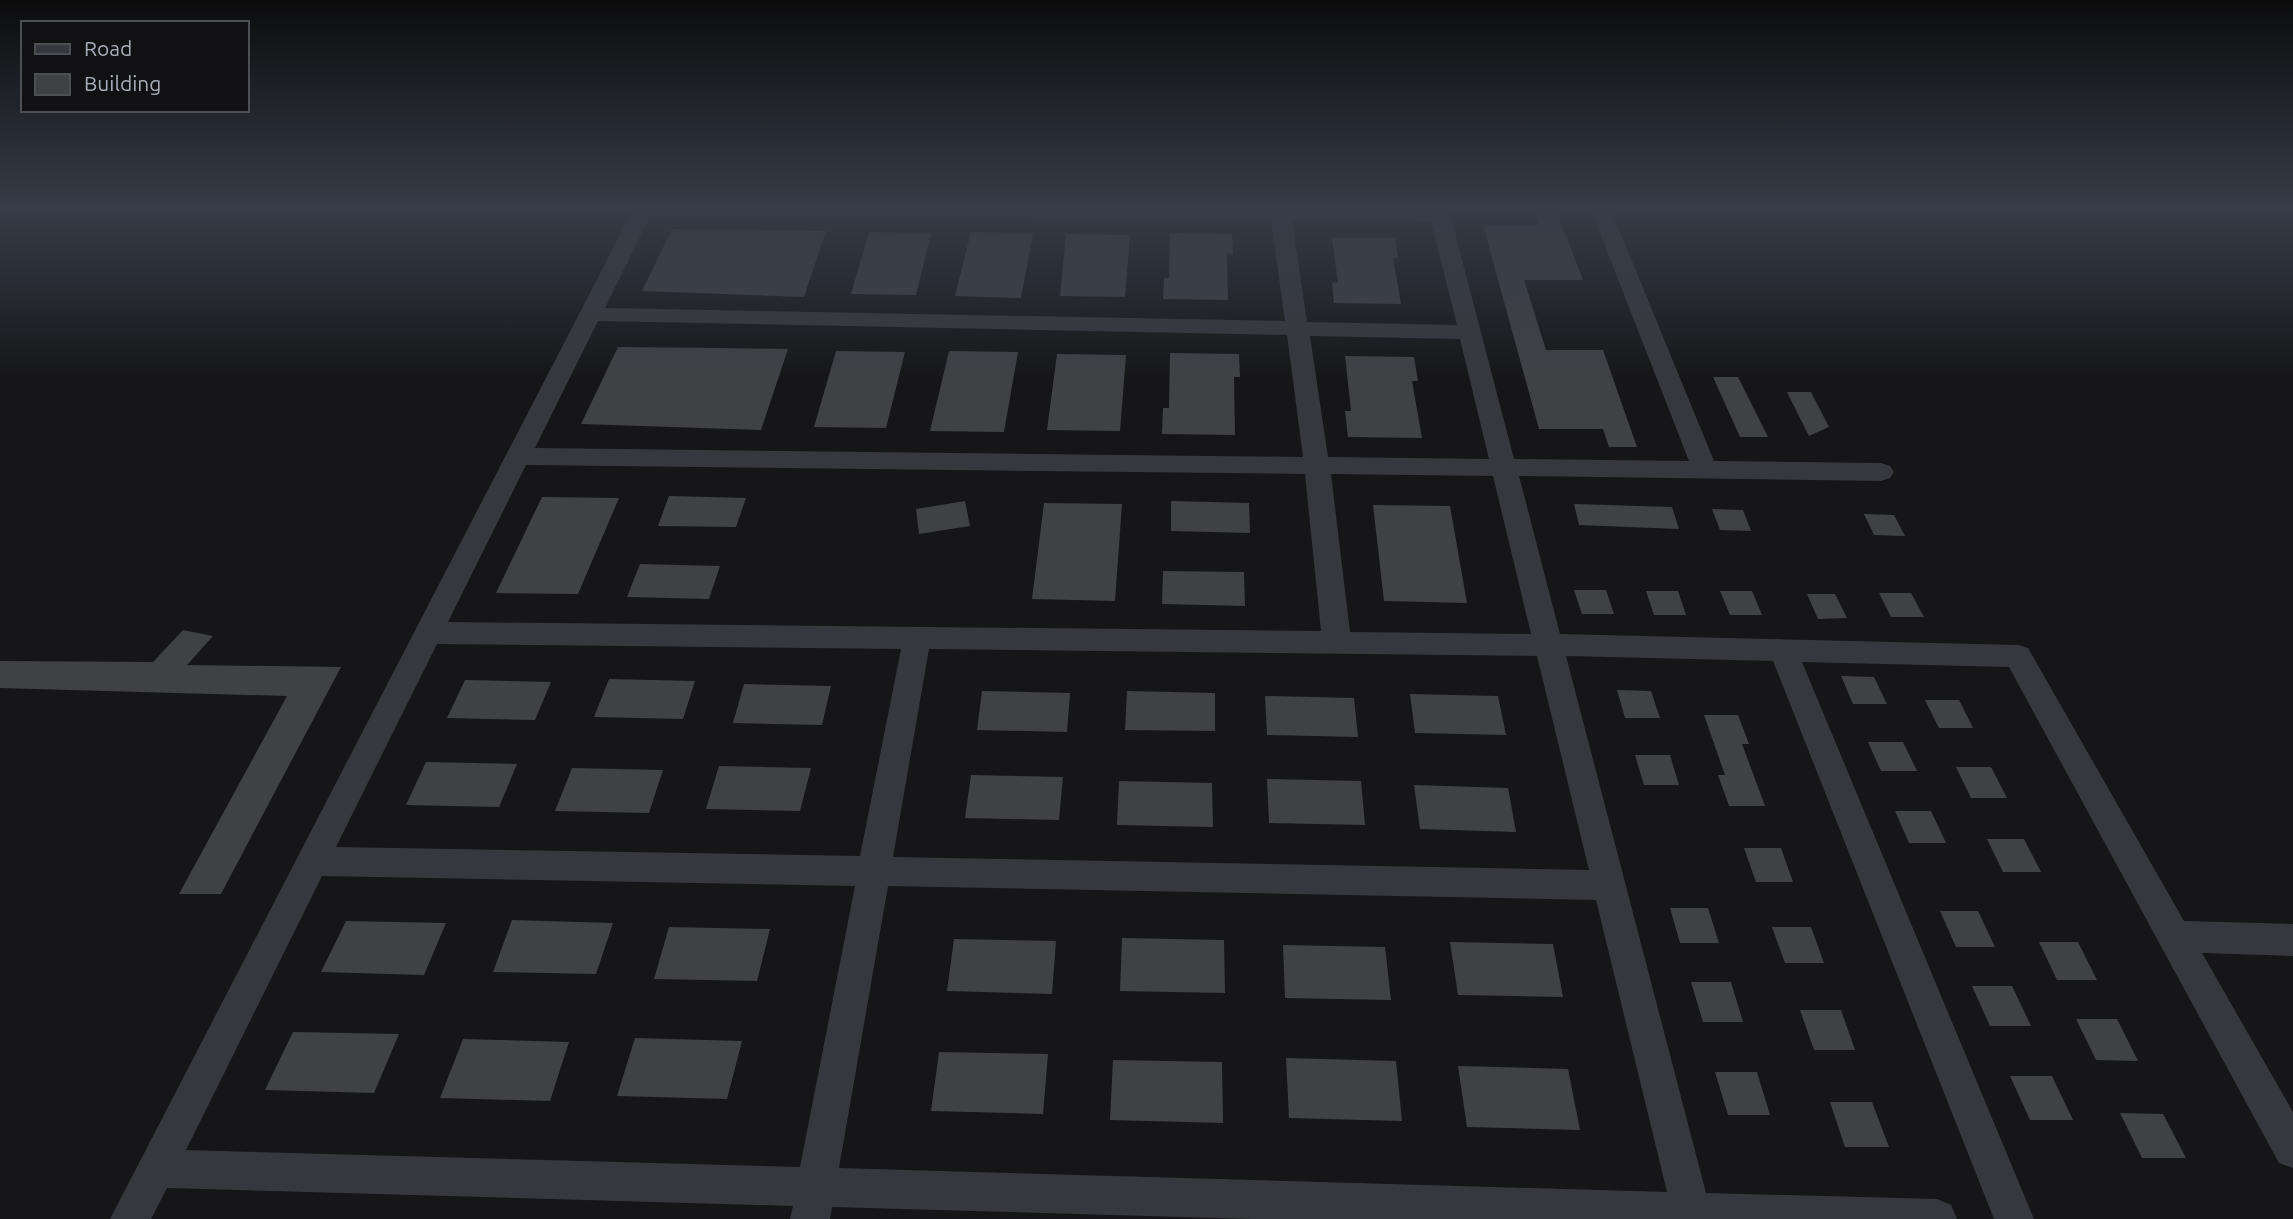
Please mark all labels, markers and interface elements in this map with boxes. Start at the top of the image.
legend [21,21,248,112]
text: Road [84,36,132,60]
text: Building [84,71,161,95]

